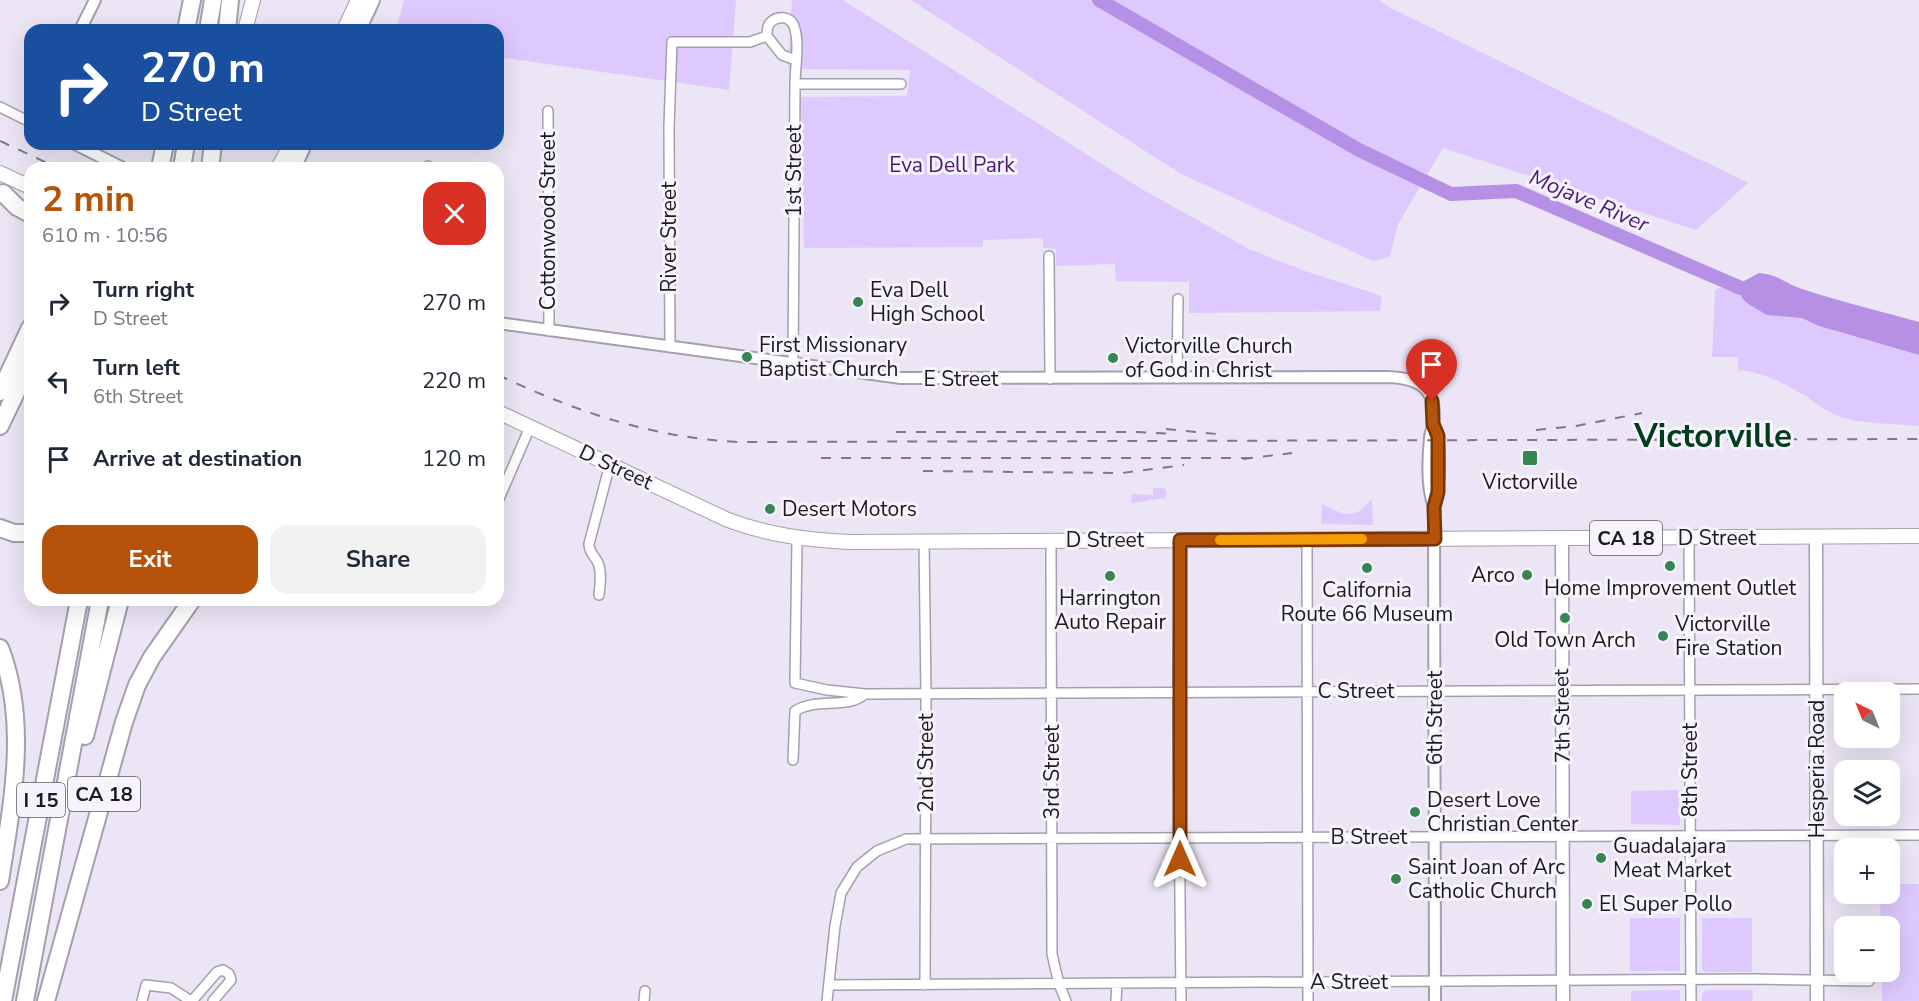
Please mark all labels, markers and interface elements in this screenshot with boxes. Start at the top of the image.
text: 270 m [141,40,265,97]
icon: right [42,48,120,126]
text: D Street [141,94,242,131]
street label: 1st Street [780,124,808,217]
street label: Cottonwood Street [534,131,562,310]
park label: Eva Dell Park [889,151,1015,179]
water label: Mojave River [1525,162,1654,240]
text: 2 min [42,175,135,224]
street label: River Street [655,181,683,292]
button: close [423,182,486,245]
text: 610 m · 10:56 [42,222,168,249]
text: Turn right [93,275,194,305]
place label: Eva Dell High School [870,276,985,328]
icon: right [42,287,75,320]
text: 270 m [422,288,486,318]
marker: Eva Dell High School [851,295,865,309]
text: D Street [93,305,168,332]
place label: First Missionary Baptist Church [759,331,907,383]
place label: Victorville Church of God in Christ [1124,332,1293,384]
pin [1406,339,1457,401]
icon: arrive [1415,348,1448,381]
marker: First Missionary Baptist Church [740,350,754,364]
marker: Victorville Church of God in Christ [1106,351,1120,365]
text: Turn left [93,353,180,383]
icon: left [42,365,75,398]
street label: E Street [924,365,999,393]
text: 220 m [422,366,486,396]
text: 6th Street [93,383,183,410]
district label: Victorville [1633,414,1792,459]
street label: D Street [575,438,658,497]
icon: arrive [42,443,75,476]
text: Arrive at destination [93,444,302,474]
text: 120 m [422,444,486,474]
marker: Victorville [1521,449,1539,467]
place label: Victorville [1481,468,1578,496]
place label: Desert Motors [782,495,917,523]
marker: Desert Motors [763,502,777,516]
road number: CA 18 [1590,521,1662,555]
street label: D Street [1678,524,1757,552]
button: Exit [42,525,258,594]
button: Share [270,525,486,594]
street label: D Street [1066,526,1145,554]
marker: Home Improvement Outlet [1663,559,1677,573]
marker: California Route 66 Museum [1360,561,1374,575]
place label: Arco [1471,561,1515,589]
marker: Arco [1520,568,1534,582]
marker: Harrington Auto Repair [1103,569,1117,583]
place label: Home Improvement Outlet [1544,574,1797,602]
place label: California Route 66 Museum [1281,576,1453,628]
place label: Harrington Auto Repair [1054,584,1167,636]
place label: Victorville Fire Station [1674,610,1783,662]
marker: Old Town Arch [1558,611,1572,625]
place label: Old Town Arch [1494,626,1636,654]
marker: Victorville Fire Station [1656,629,1670,643]
street label: 7th Street [1547,668,1577,764]
street label: 6th Street [1421,670,1449,765]
street label: C Street [1318,677,1395,705]
north arrow [1834,682,1900,748]
map controls [1834,682,1900,982]
street label: Hesperia Road [1803,700,1831,838]
street label: 2nd Street [912,713,940,813]
street label: 8th Street [1676,722,1704,817]
street label: 3rd Street [1038,724,1066,819]
button: layers [1834,760,1900,826]
road number: CA 18 [68,777,140,811]
road number: I 15 [17,783,65,817]
place label: Desert Love Christian Center [1427,786,1579,838]
marker: Desert Love Christian Center [1408,805,1422,819]
street label: B Street [1331,823,1408,851]
position arrow [1148,827,1212,891]
place label: Guadalajara Meat Market [1613,832,1732,884]
button: + [1834,838,1900,904]
marker: Guadalajara Meat Market [1594,851,1608,865]
place label: Saint Joan of Arc Catholic Church [1408,853,1565,905]
marker: Saint Joan of Arc Catholic Church [1389,872,1403,886]
place label: El Super Pollo [1599,890,1732,918]
marker: El Super Pollo [1580,897,1594,911]
button: − [1834,916,1900,982]
street label: A Street [1310,968,1389,996]

